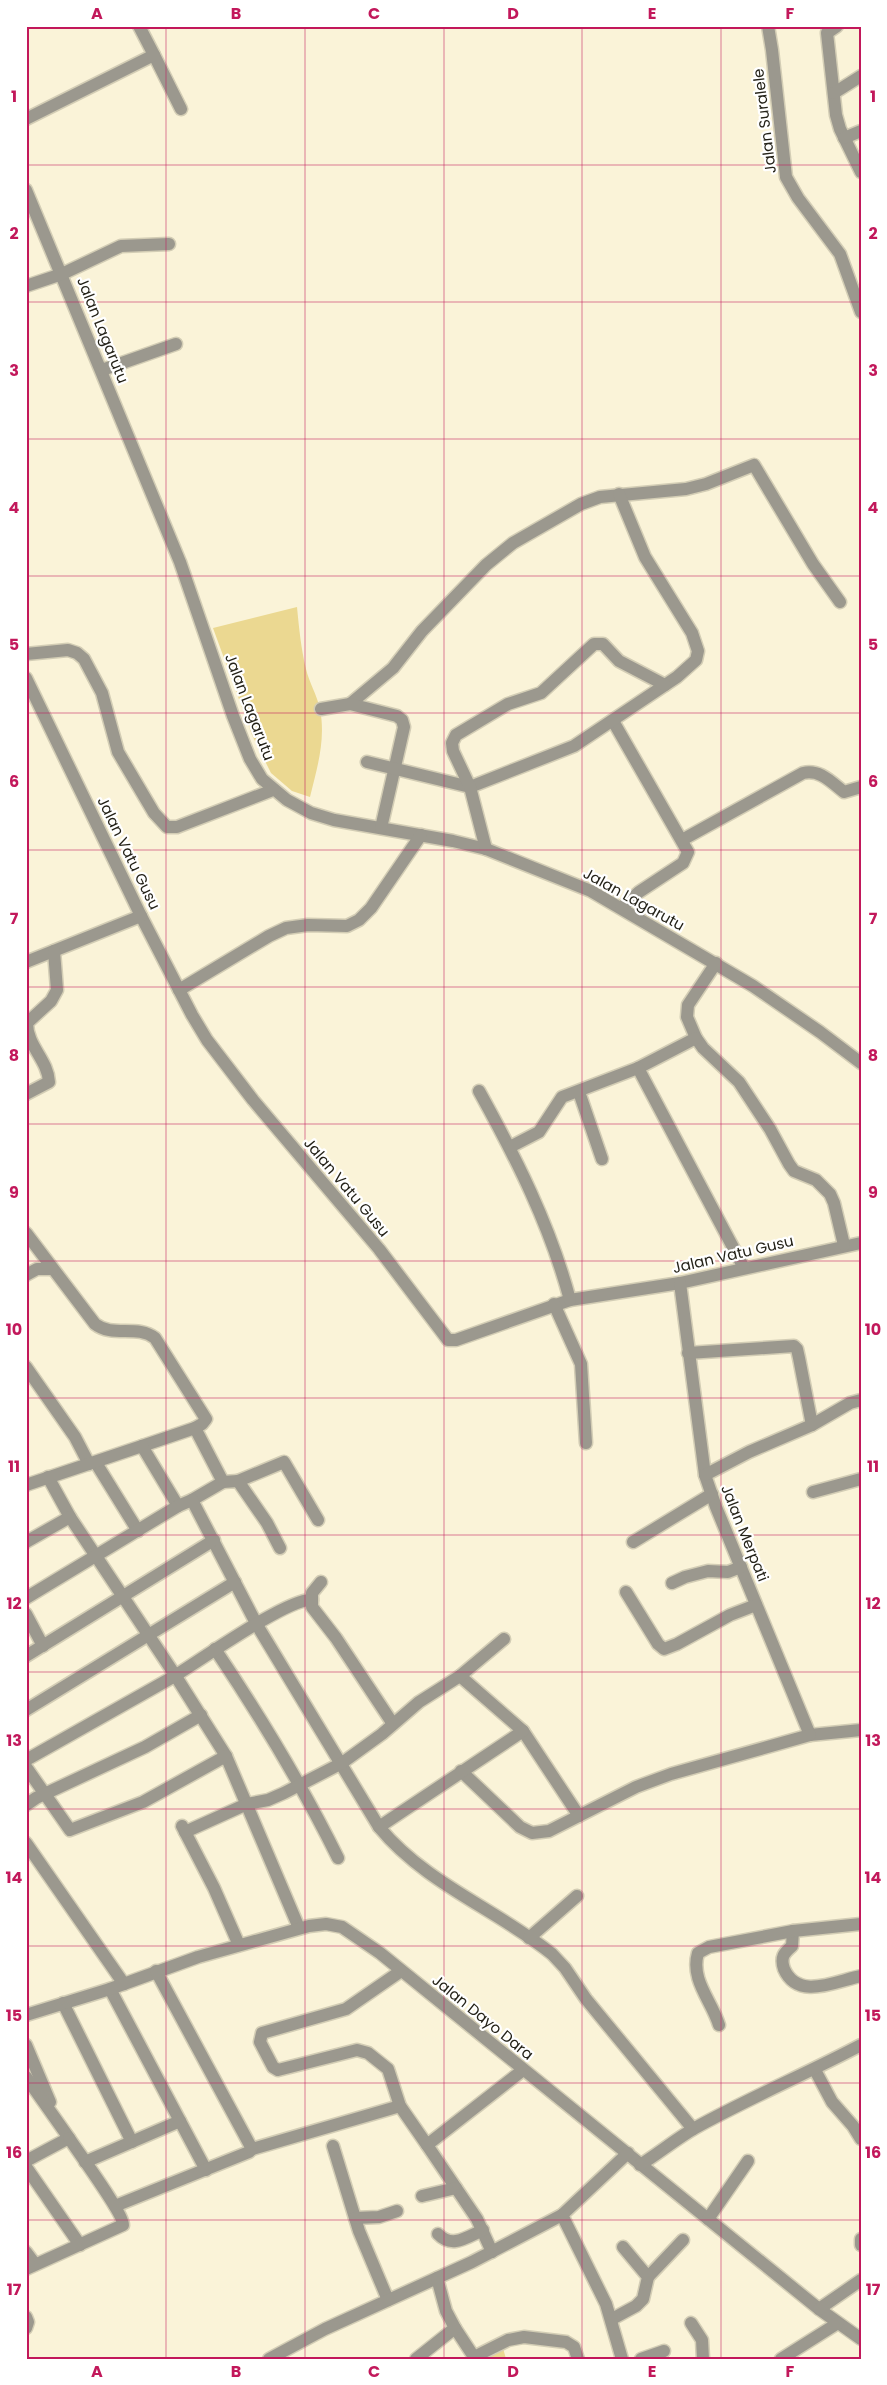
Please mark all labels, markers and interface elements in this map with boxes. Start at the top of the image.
text: A [91,2,103,25]
text: B [231,2,241,25]
text: C [368,2,380,25]
text: D [507,2,519,25]
text: E [648,2,656,25]
text: F [786,2,795,25]
street label: Jalan Suralele [747,67,781,175]
text: 1 [11,85,17,108]
text: 1 [870,85,876,108]
text: 2 [9,222,19,245]
text: 2 [868,222,878,245]
street label: Jalan Lagarutu [72,274,134,386]
text: 3 [9,359,19,382]
text: 3 [868,359,878,382]
text: 4 [9,496,20,519]
text: 4 [868,496,879,519]
text: 5 [9,633,19,656]
text: 5 [868,633,878,656]
street label: Jalan Lagarutu [220,651,280,763]
text: 6 [9,770,19,793]
text: 6 [868,770,878,793]
street label: Jalan Vatu Gusu [92,793,166,913]
street label: Jalan Lagarutu [580,863,688,935]
text: 7 [10,907,19,930]
text: 7 [869,907,878,930]
text: 8 [9,1044,19,1067]
text: 8 [868,1044,878,1067]
street label: Jalan Vatu Gusu [299,1133,395,1241]
text: 9 [9,1181,19,1204]
text: 9 [868,1181,878,1204]
street label: Jalan Vatu Gusu [670,1230,796,1278]
text: 10 [6,1318,22,1341]
text: 10 [865,1318,881,1341]
text: 11 [8,1455,20,1478]
text: 11 [867,1455,879,1478]
street label: Jalan Merpati [716,1481,774,1585]
text: 12 [6,1592,22,1615]
text: 12 [865,1592,881,1615]
text: 13 [6,1729,22,1752]
text: 13 [865,1729,881,1752]
text: 14 [6,1866,23,1889]
text: 14 [865,1866,882,1889]
street label: Jalan Dayo Dara [428,1970,538,2064]
text: 15 [6,2004,22,2027]
text: 15 [865,2004,881,2027]
text: 16 [6,2141,22,2164]
text: 16 [865,2141,881,2164]
text: 17 [7,2278,22,2301]
text: 17 [866,2278,881,2301]
text: A [91,2360,103,2383]
text: B [231,2360,241,2383]
text: C [368,2360,380,2383]
text: D [507,2360,519,2383]
text: E [648,2360,656,2383]
text: F [786,2360,795,2383]

